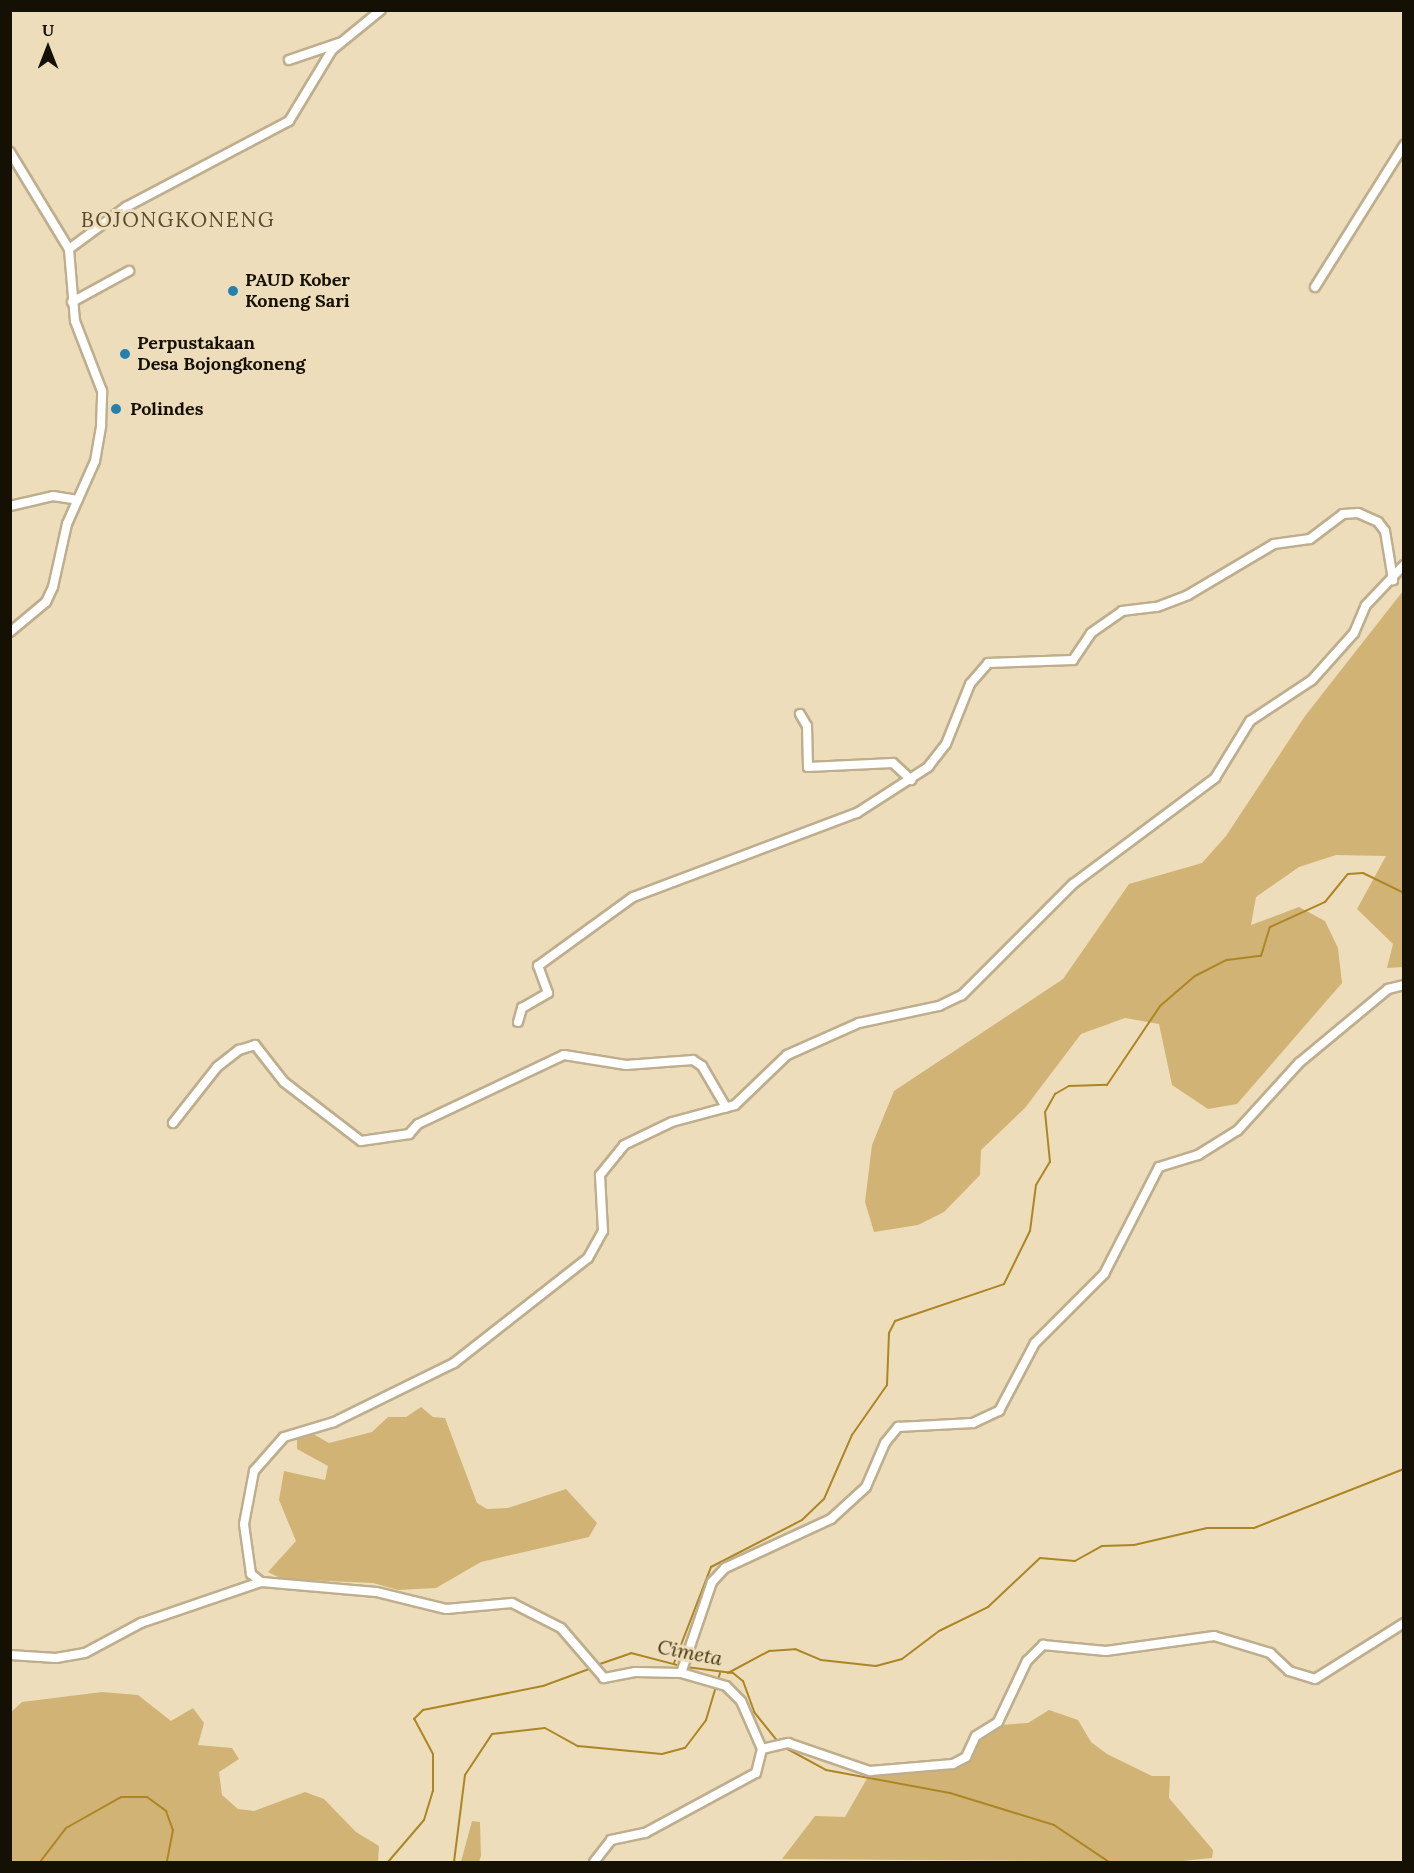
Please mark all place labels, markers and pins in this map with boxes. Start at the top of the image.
place label: PAUD Kober Koneng Sari [245,270,350,312]
marker: PAUD Kober Koneng Sari [226,284,240,298]
place label: Perpustakaan Desa Bojongkoneng [137,333,305,376]
marker: Perpustakaan Desa Bojongkoneng [118,347,132,361]
place label: Polindes [130,398,203,420]
marker: Polindes [107,400,125,418]

